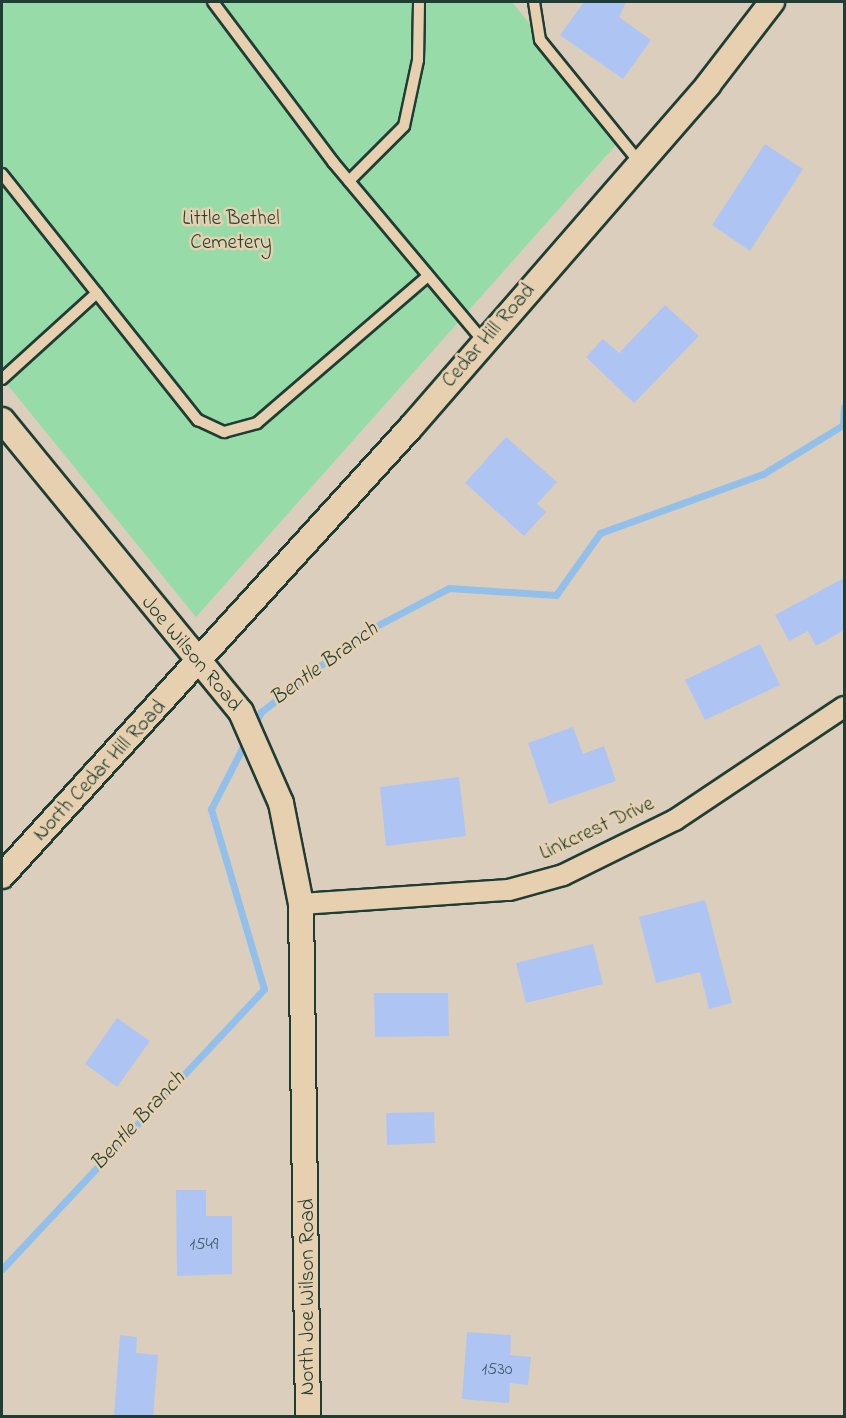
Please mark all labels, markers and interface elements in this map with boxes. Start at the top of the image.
park label: Little Bethel Cemetery [182,206,280,256]
street label: Cedar Hill Road [437,279,541,393]
street label: Joe Wilson Road [135,591,247,717]
water label: Bentle Branch [266,617,384,713]
street label: North Cedar Hill Road [28,695,172,847]
street label: Linkcrest Drive [536,792,658,866]
water label: Bentle Branch [86,1067,192,1177]
street label: North Joe Wilson Road [295,1198,321,1396]
house number: 1549 [190,1234,218,1256]
house number: 1530 [481,1359,513,1381]

